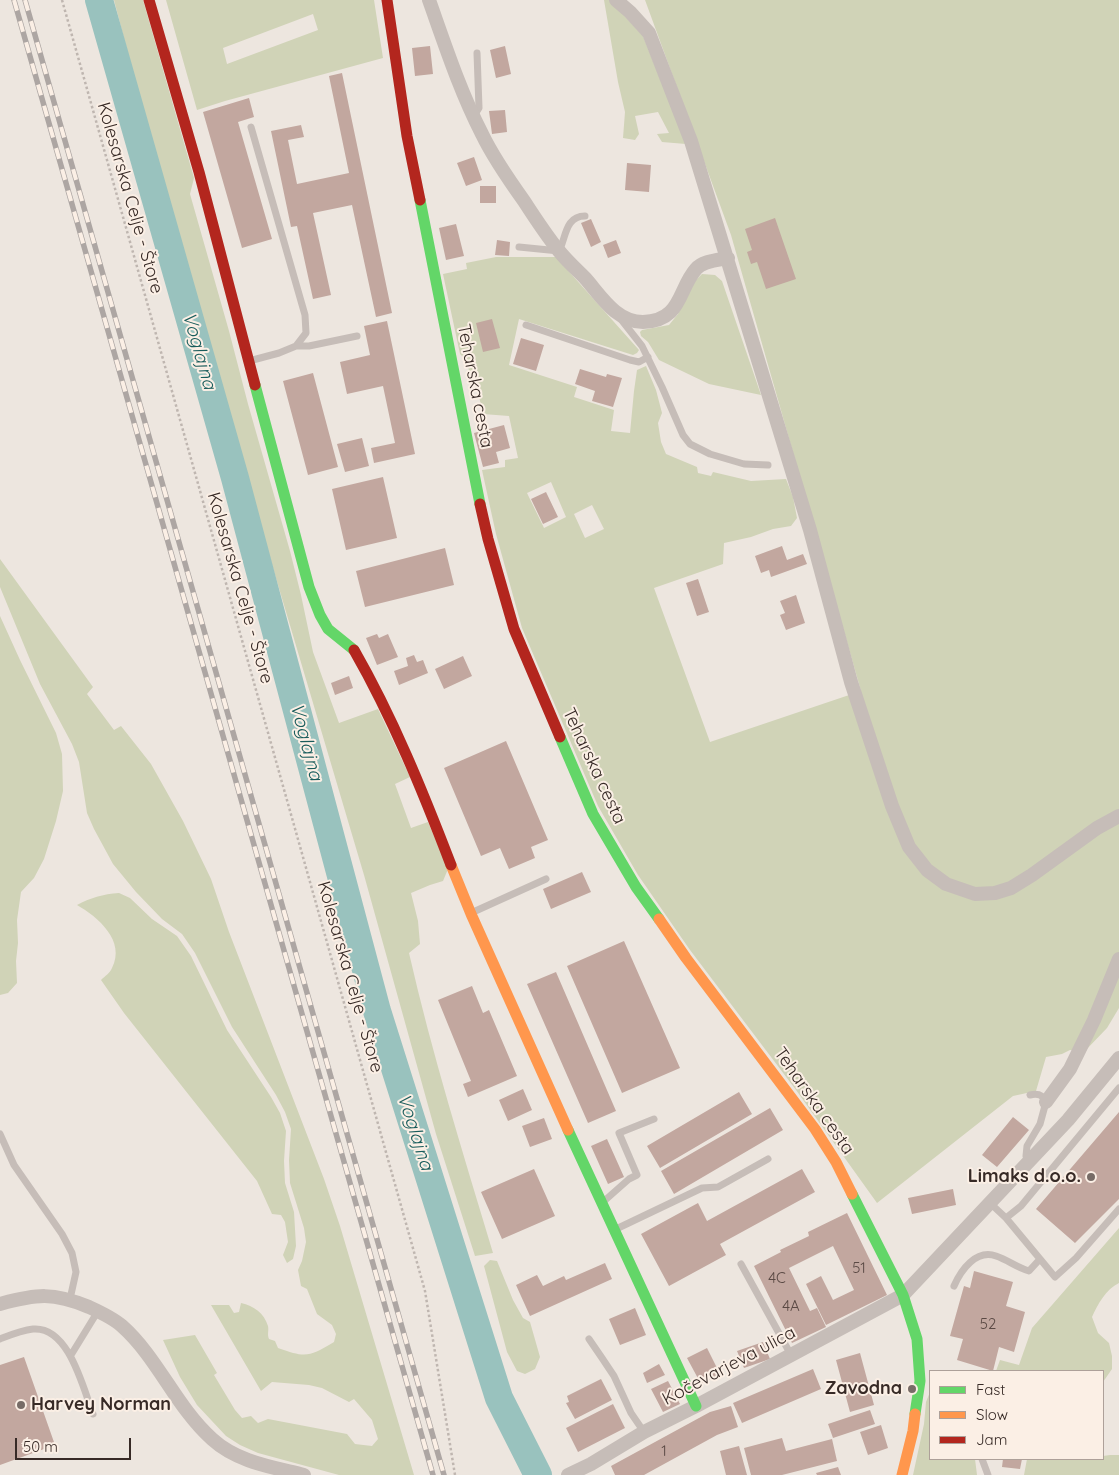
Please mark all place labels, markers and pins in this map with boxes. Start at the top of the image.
place label: Limaks d.o.o. [968,1166,1081,1188]
marker: Limaks d.o.o. [1085,1171,1097,1183]
place label: Zavodna [825,1378,902,1400]
marker: Zavodna [906,1383,918,1395]
place label: Harvey Norman [31,1394,171,1416]
marker: Harvey Norman [15,1399,27,1411]

